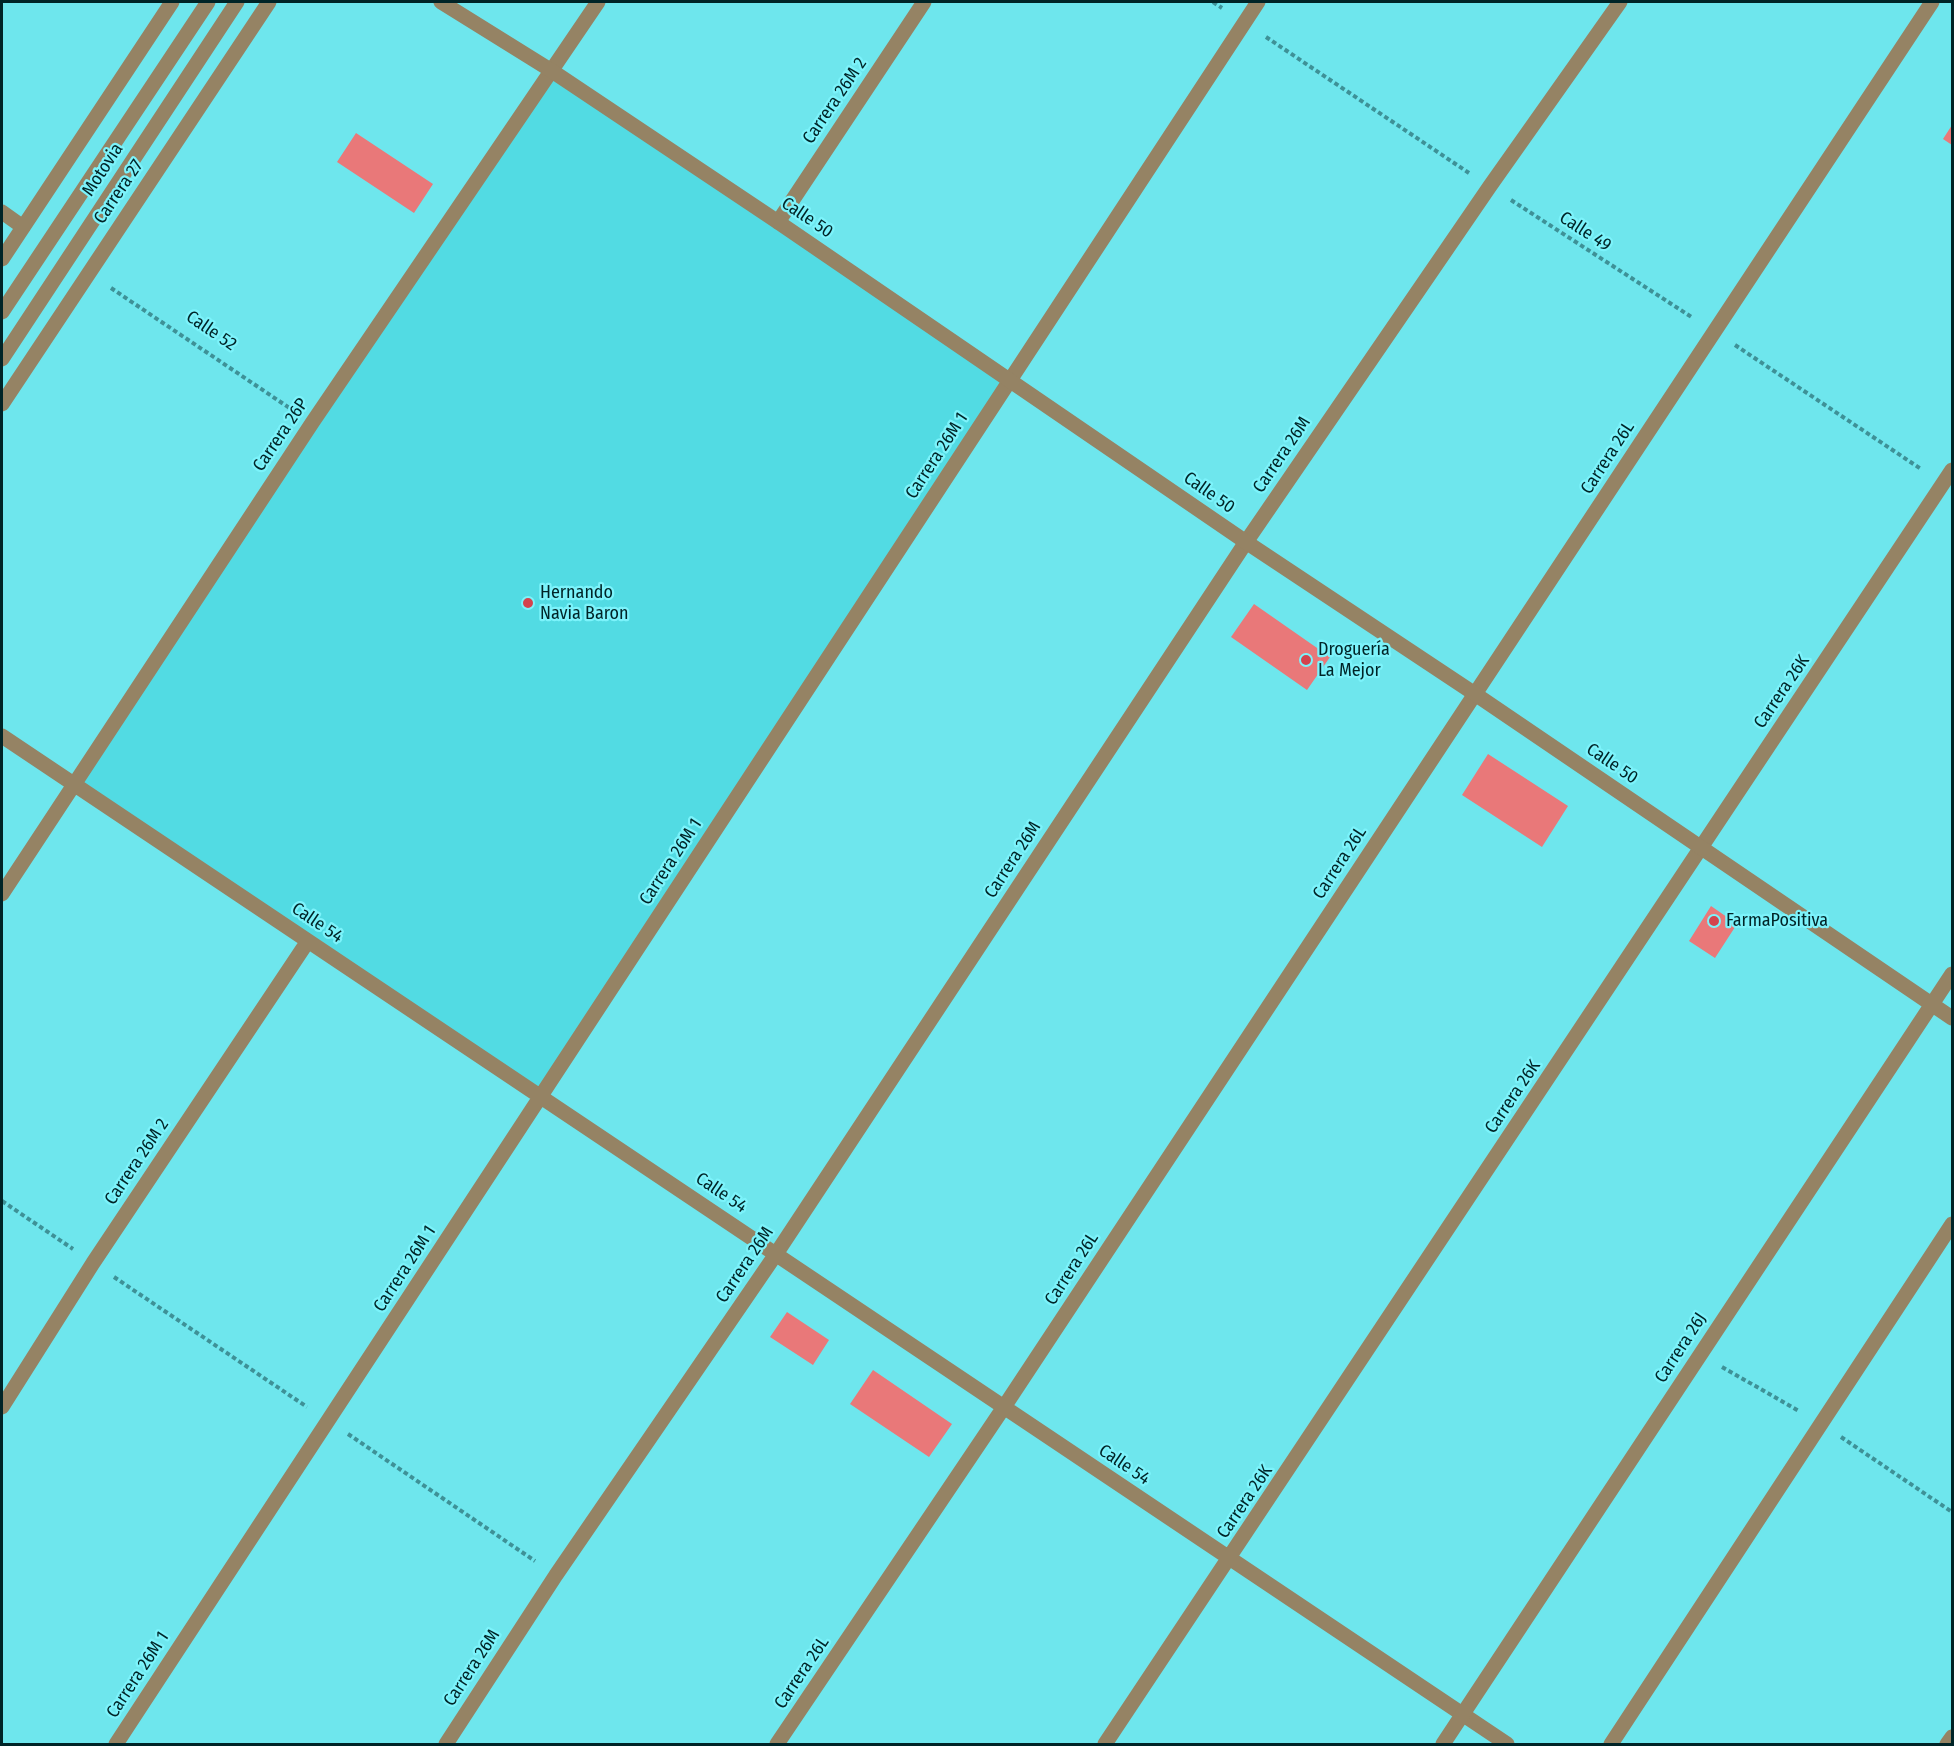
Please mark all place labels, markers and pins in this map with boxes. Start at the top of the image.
place label: Hernando Navia Baron [540,582,628,624]
marker: Hernando Navia Baron [521,596,535,610]
place label: Droguería La Mejor [1318,639,1390,682]
marker: Droguería La Mejor [1299,653,1313,667]
place label: FarmaPositiva [1726,910,1828,932]
marker: FarmaPositiva [1707,914,1721,928]

